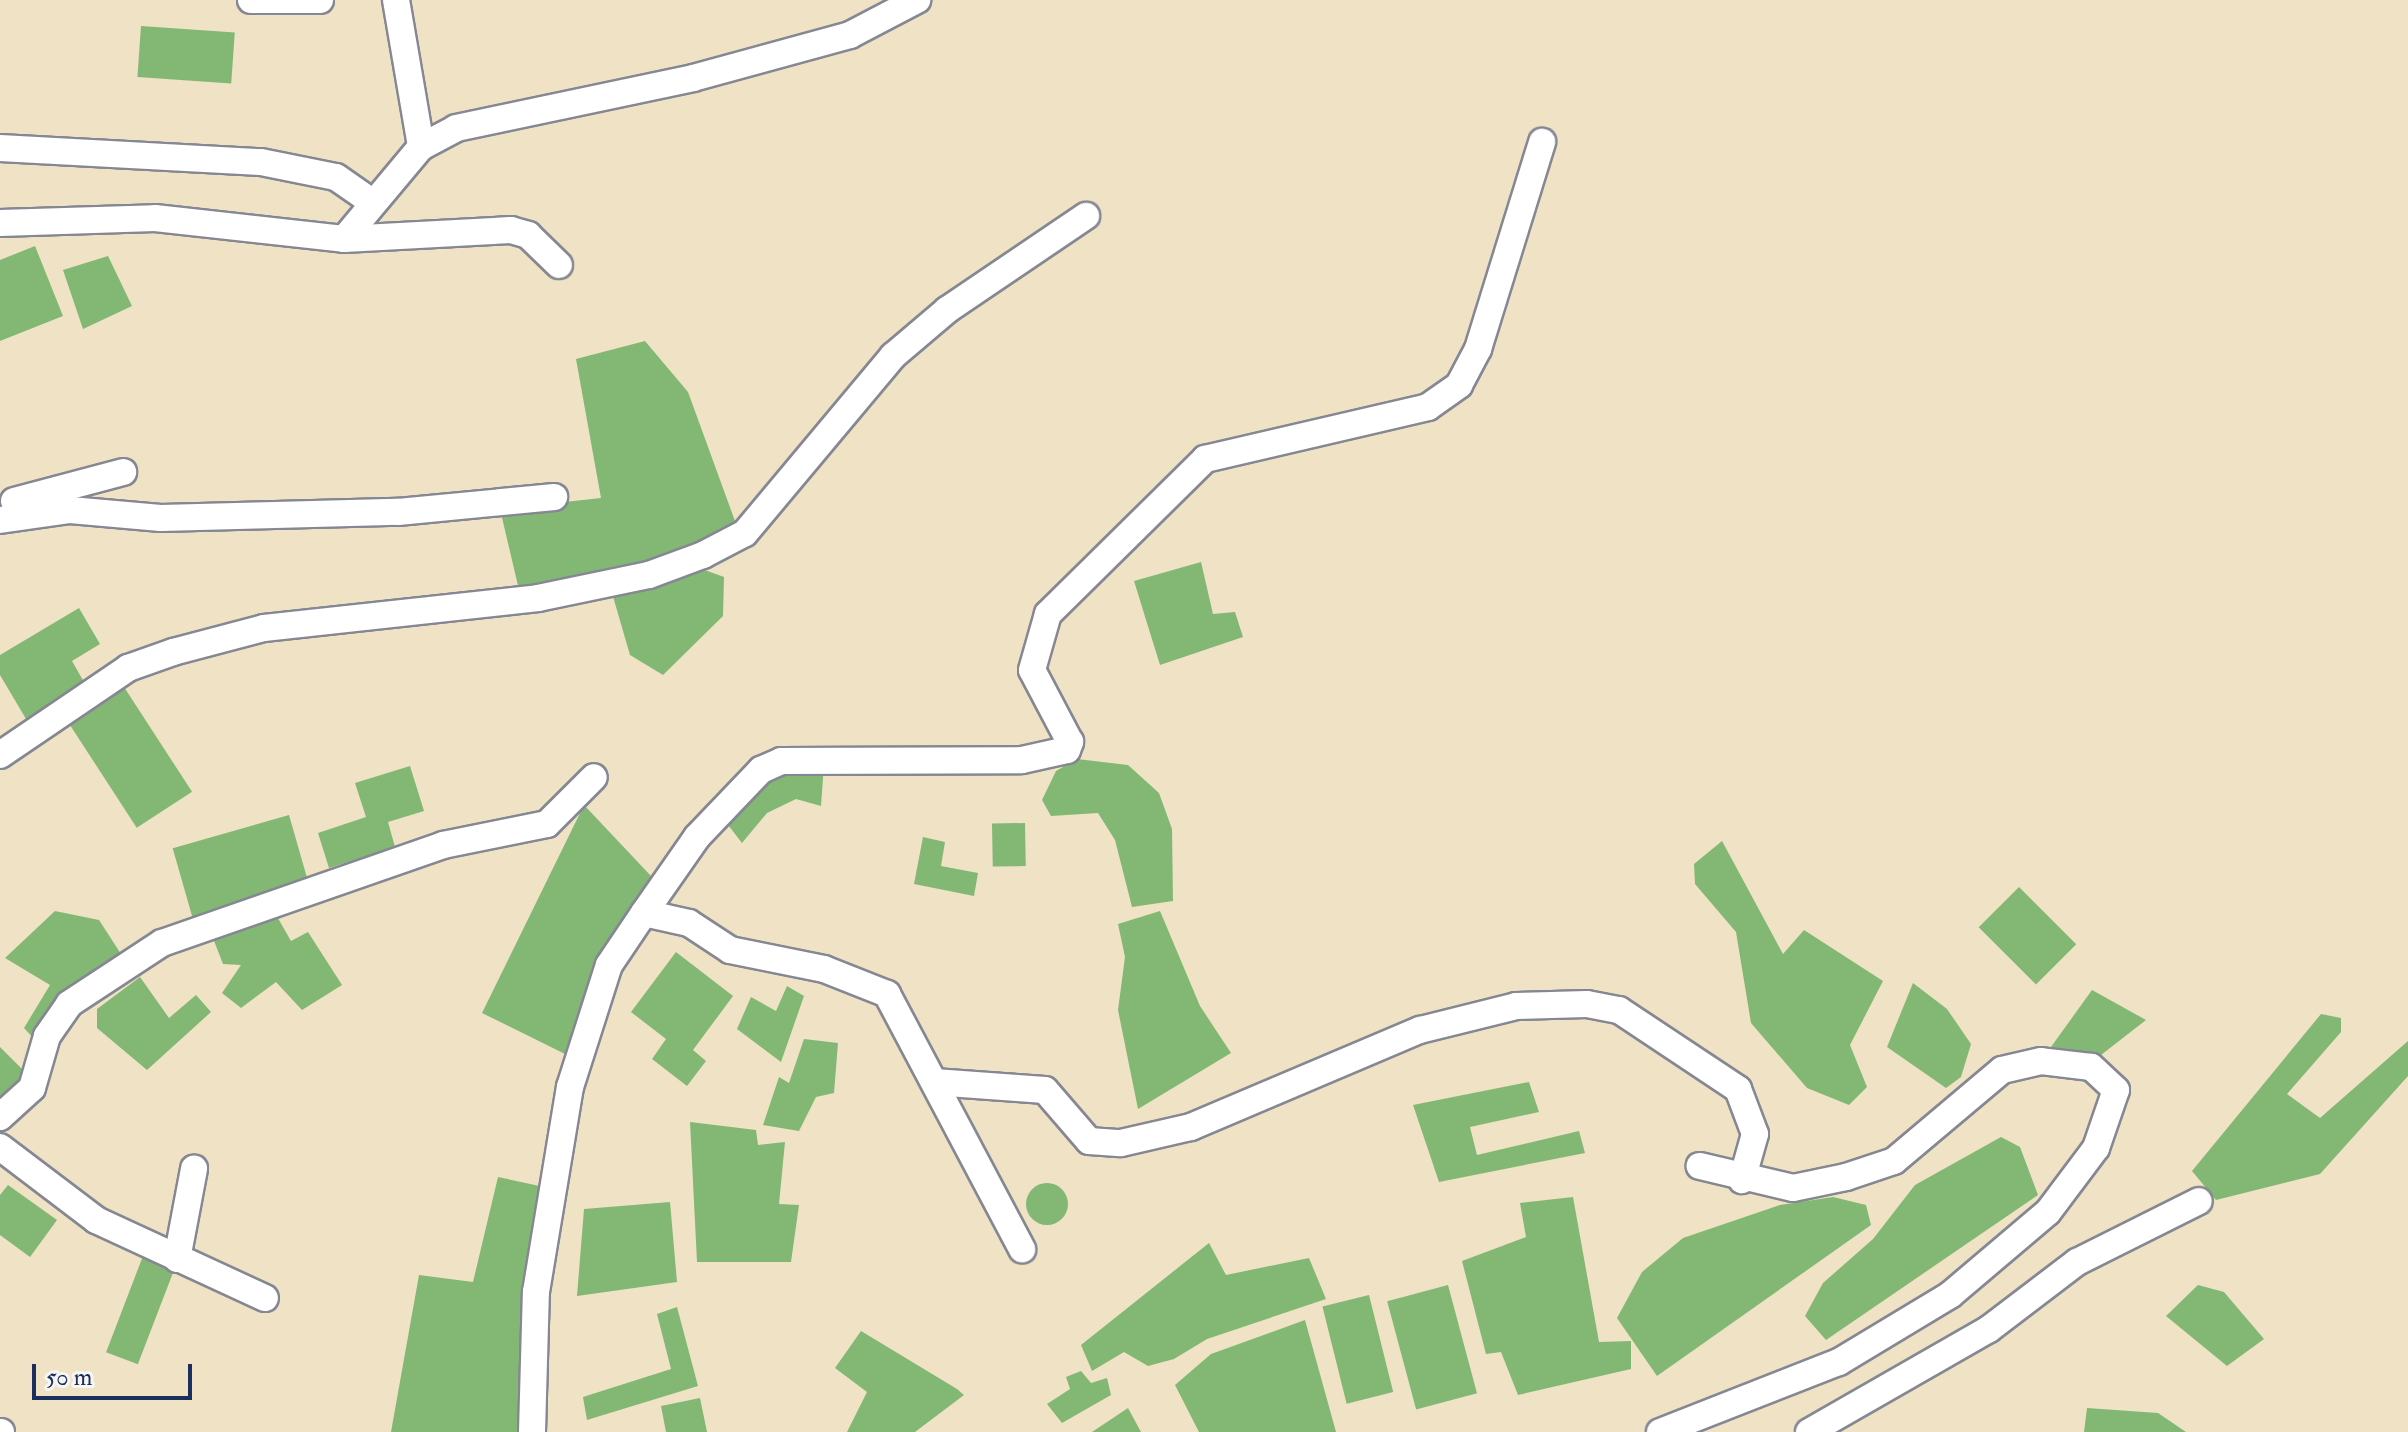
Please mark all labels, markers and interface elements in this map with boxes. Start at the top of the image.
scale bar [36,1348,196,1398]
text: 50 m [46,1362,92,1393]

